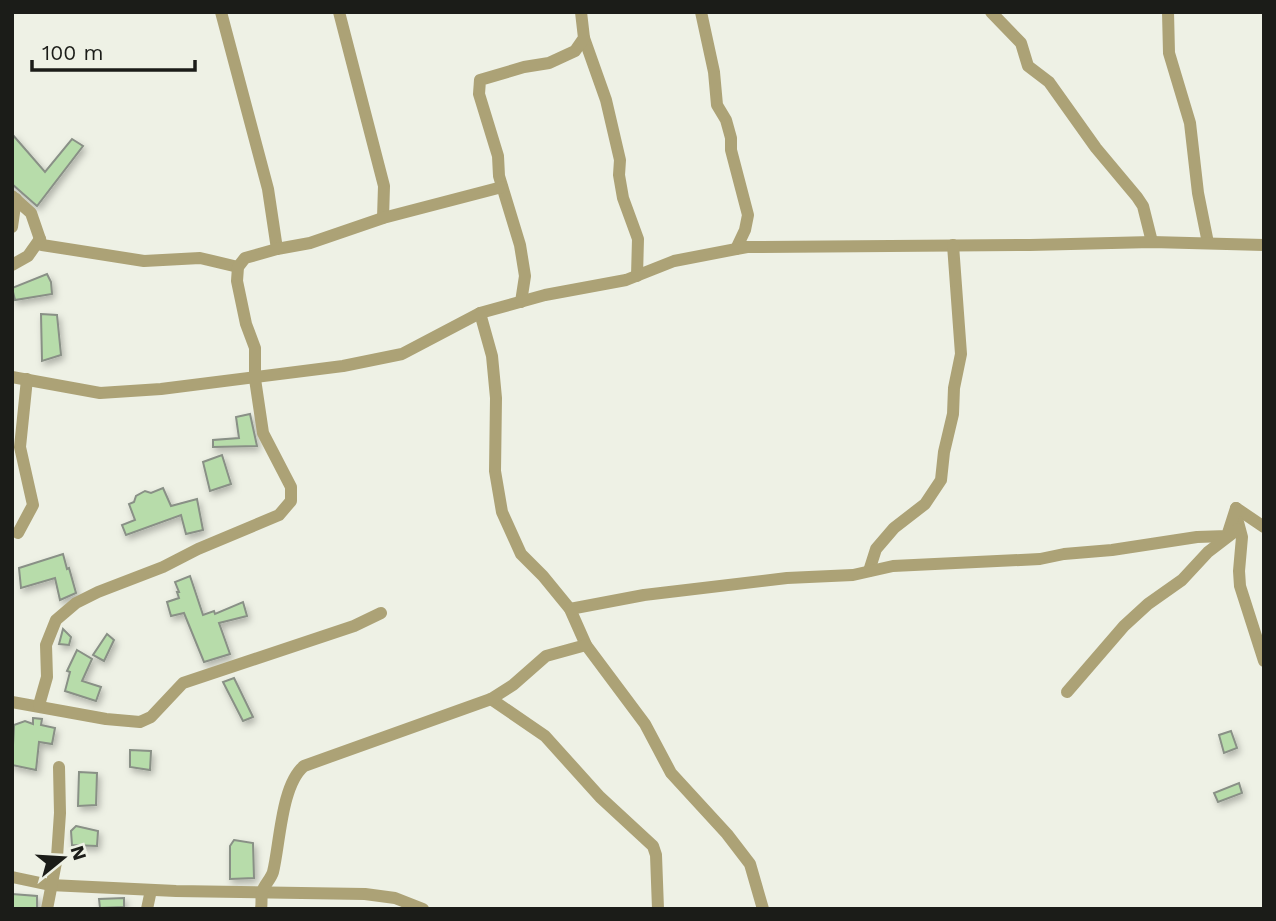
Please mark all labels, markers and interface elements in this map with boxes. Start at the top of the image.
scale bar [32,28,194,72]
text: 100 m [42,40,104,65]
north arrow [28,823,98,893]
text: N [66,843,92,863]

